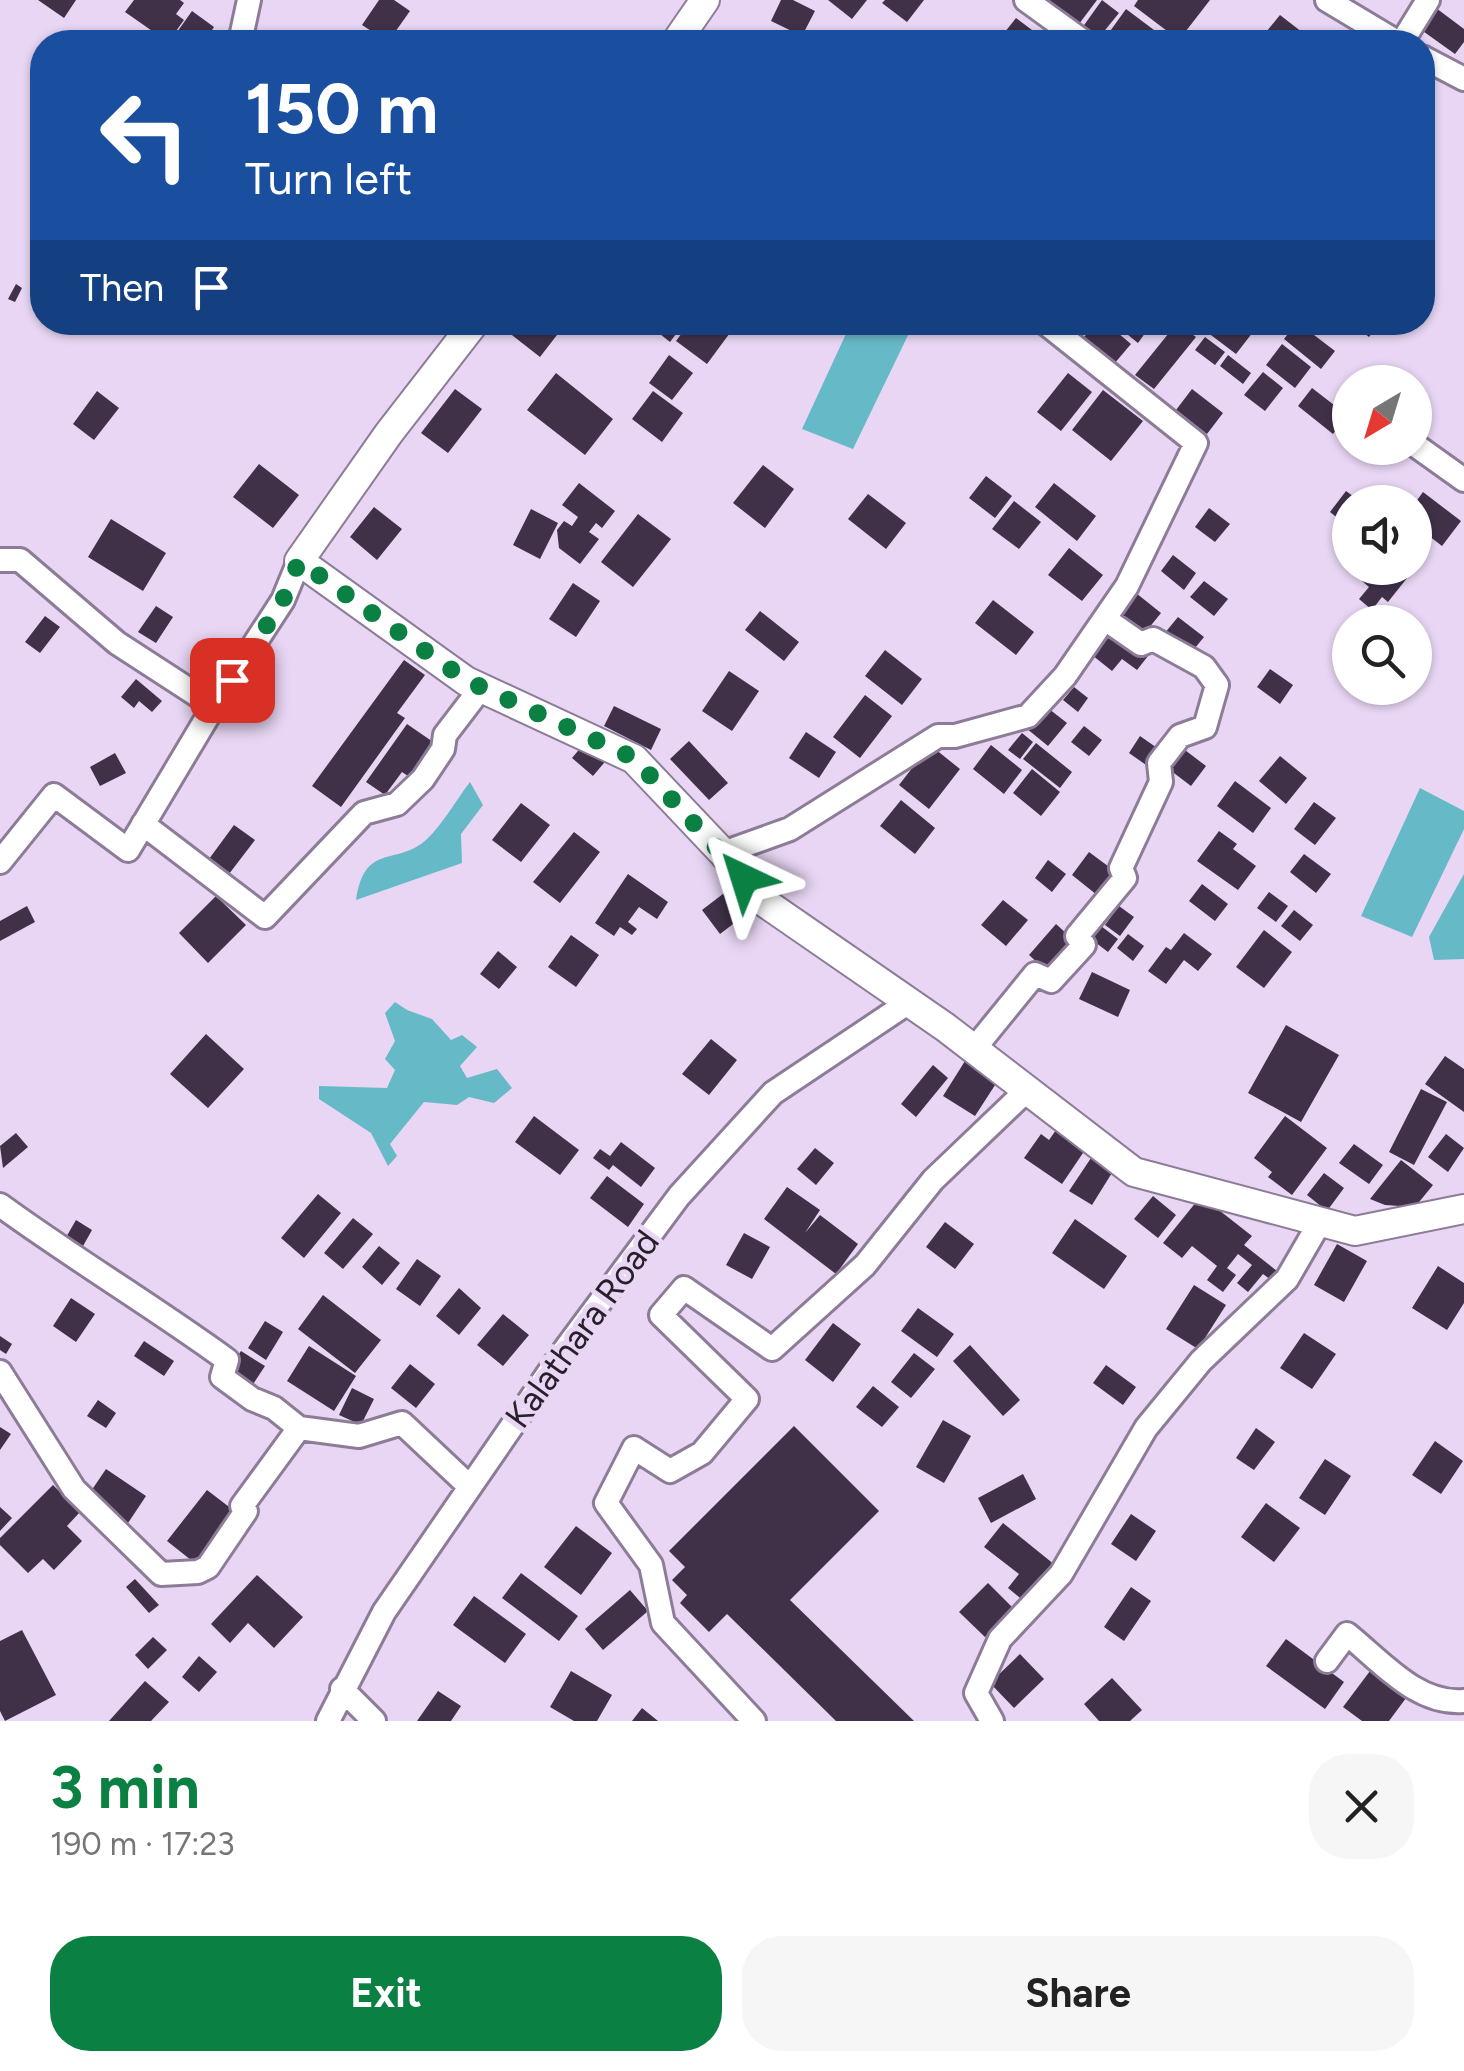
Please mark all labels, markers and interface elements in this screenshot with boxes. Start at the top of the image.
text: 150 m [245,66,438,151]
icon: left [80,70,210,200]
text: Turn left [245,151,412,205]
icon: arrive [184,260,239,315]
text: Then [80,265,164,311]
north arrow [1332,365,1432,465]
map controls [1332,365,1432,705]
button: sound [1332,485,1432,585]
button: search [1332,605,1432,705]
pin [190,638,275,723]
icon: arrive [205,653,260,708]
position arrow [692,826,796,930]
street label: Kalathara Road [496,1222,668,1436]
text: 3 min [50,1751,200,1823]
button: close [1309,1754,1414,1859]
text: 190 m · 17:23 [50,1825,235,1863]
button: Exit [50,1936,722,2051]
button: Share [742,1936,1414,2051]

